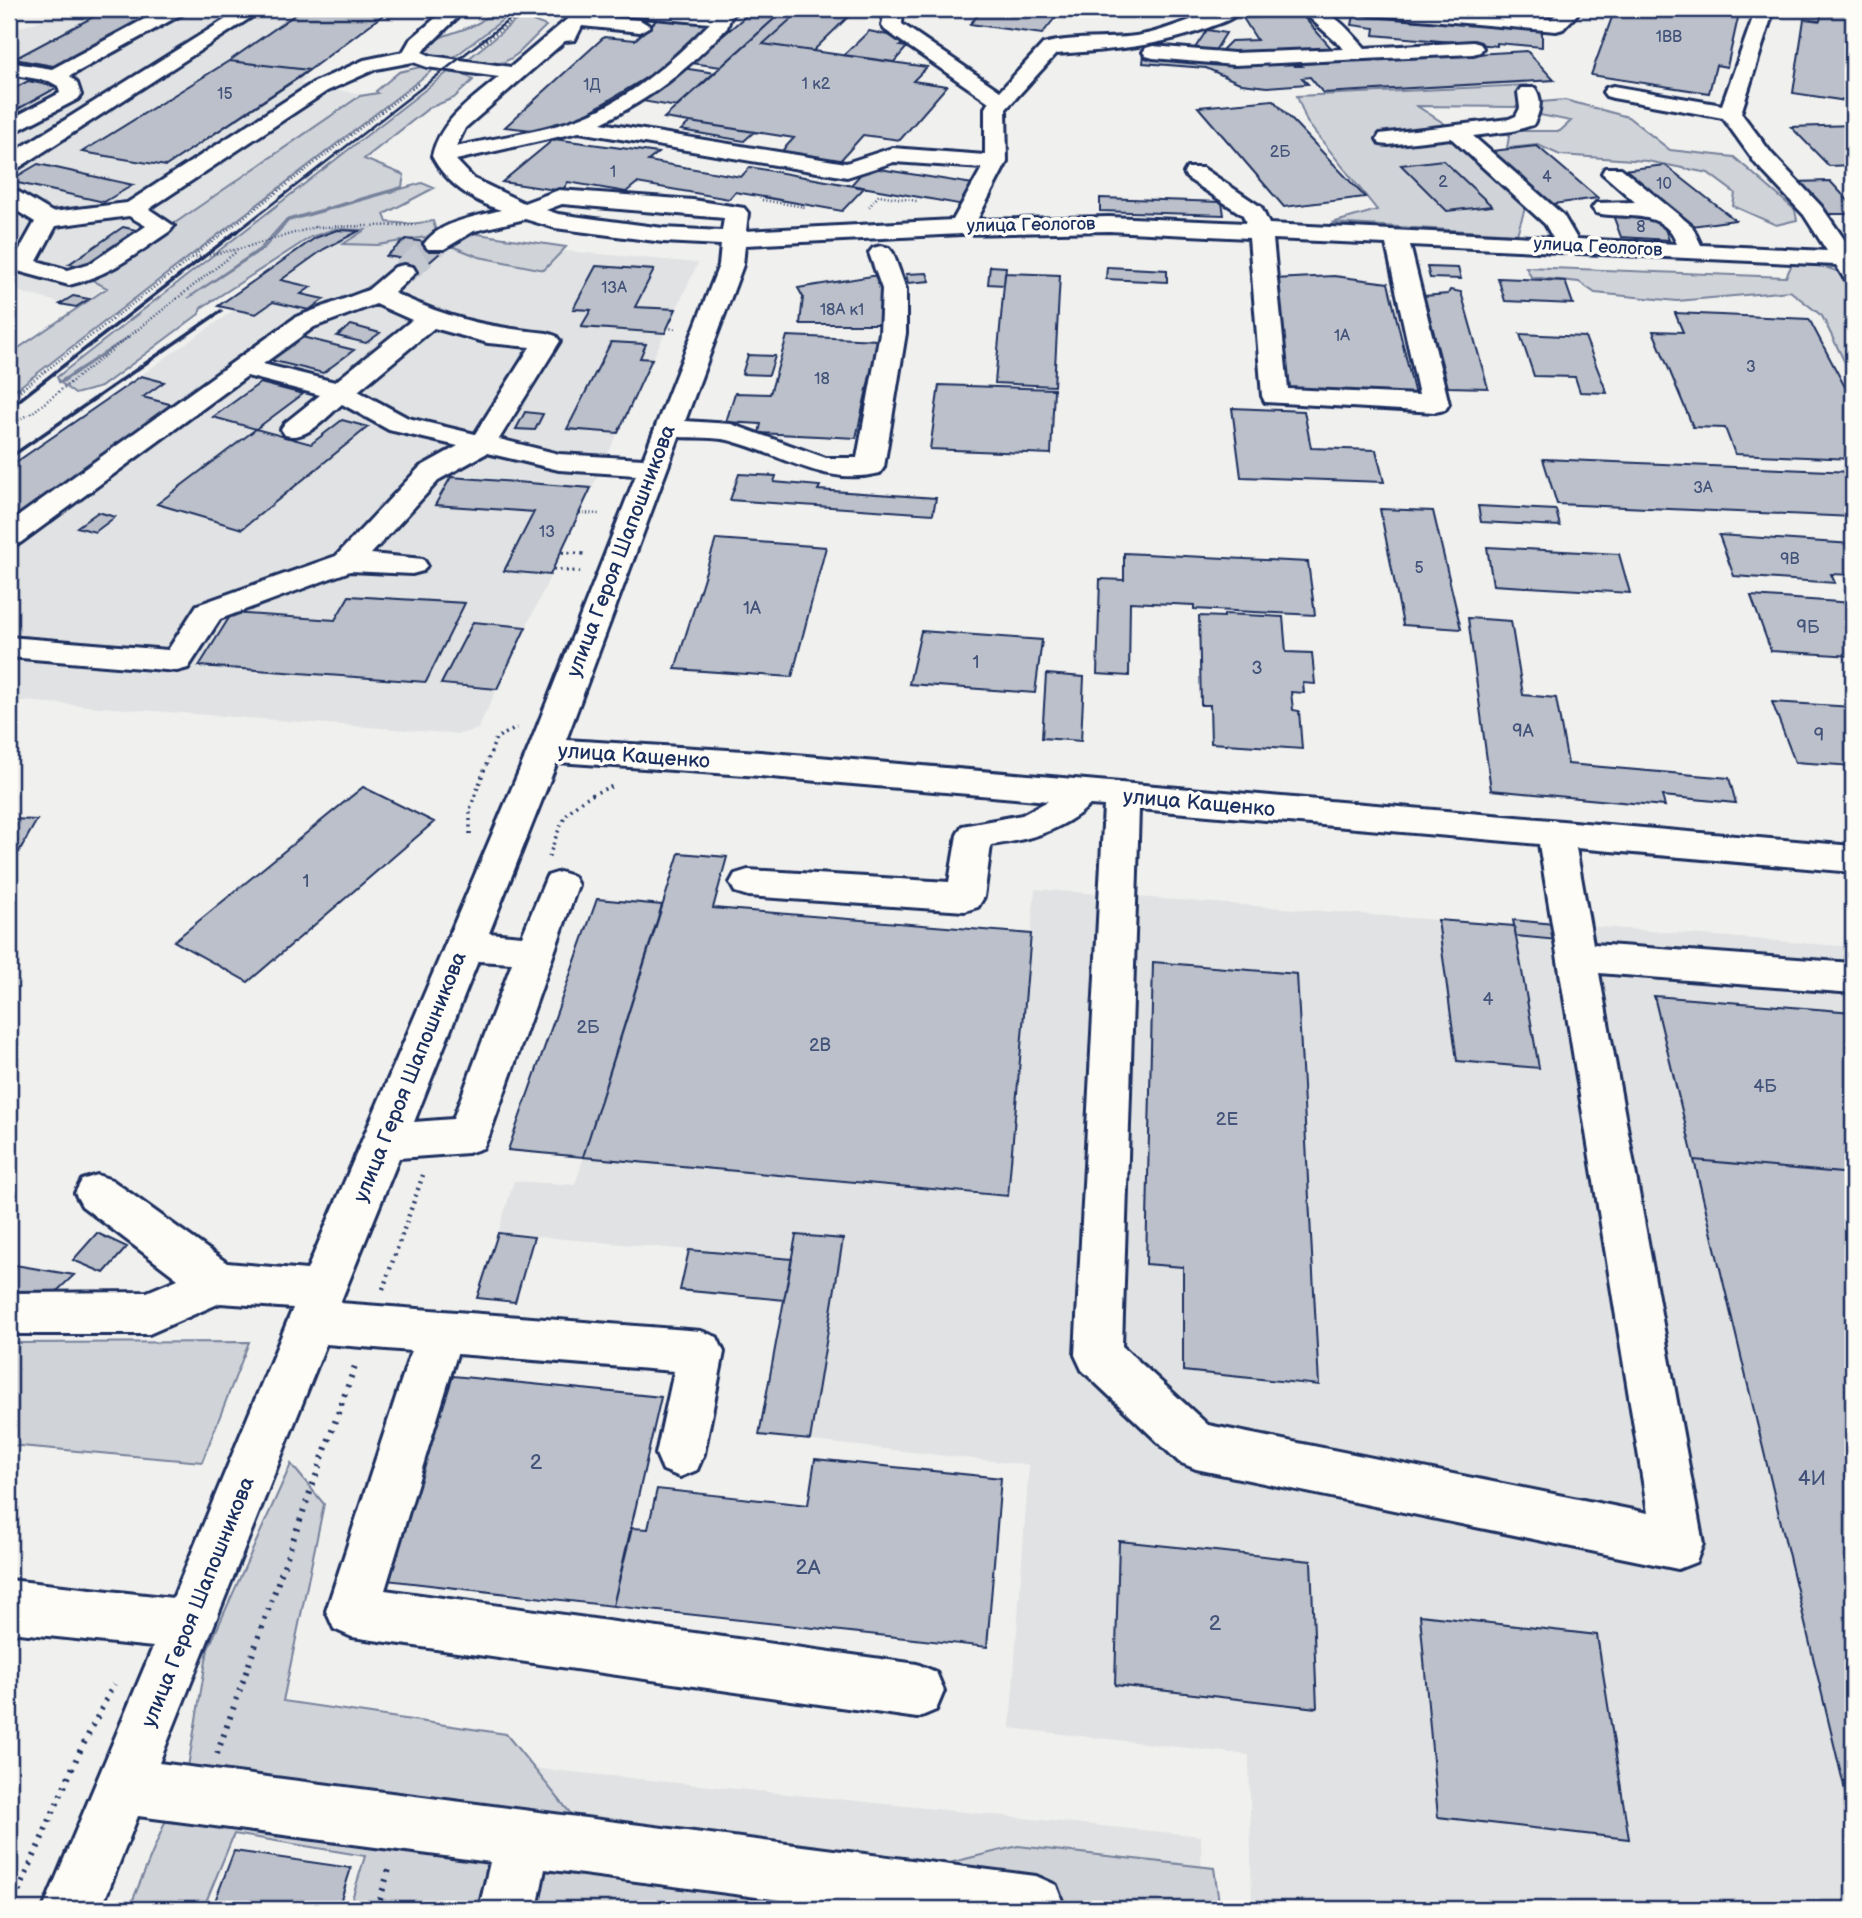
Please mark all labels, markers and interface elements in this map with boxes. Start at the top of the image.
house number: 1ВВ [1656,28,1682,47]
house number: 1 к2 [802,75,831,94]
house number: 1Д [583,76,601,95]
house number: 15 [217,85,233,104]
house number: 2Б [1270,143,1291,162]
house number: 1 [610,163,616,182]
house number: 4 [1542,168,1552,187]
house number: 2 [1438,173,1448,192]
house number: 10 [1656,175,1672,194]
street label: улица Геологов [966,213,1096,237]
house number: 8 [1636,218,1646,237]
street label: улица Геологов [1533,233,1663,261]
house number: 13А [601,279,627,298]
house number: 18А к1 [820,301,864,320]
house number: 1А [1334,327,1350,346]
house number: 3 [1746,358,1756,377]
house number: 18 [814,370,830,389]
street label: улица Героя Шапошникова [561,421,681,681]
house number: 3А [1693,479,1713,498]
house number: 13 [539,523,555,542]
house number: 9В [1780,550,1800,569]
house number: 5 [1414,559,1424,578]
house number: 1А [743,598,761,619]
house number: 9Б [1797,617,1820,638]
house number: 1 [973,652,979,673]
house number: 3 [1251,658,1263,679]
house number: 9А [1512,721,1534,742]
house number: 9 [1814,725,1824,746]
street label: улица Кащенко [557,738,711,774]
street label: улица Кащенко [1122,784,1276,822]
house number: 1 [303,871,309,892]
street label: улица Героя Шапошникова [348,948,472,1206]
house number: 4 [1483,989,1494,1010]
house number: 2Б [576,1017,600,1038]
house number: 2В [809,1035,831,1056]
house number: 4Б [1753,1076,1777,1097]
house number: 2Е [1216,1109,1238,1130]
house number: 2 [530,1450,543,1475]
house number: 4И [1798,1466,1826,1491]
street label: улица Героя Шапошникова [136,1473,260,1731]
house number: 2А [795,1555,821,1580]
house number: 2 [1209,1611,1222,1636]

